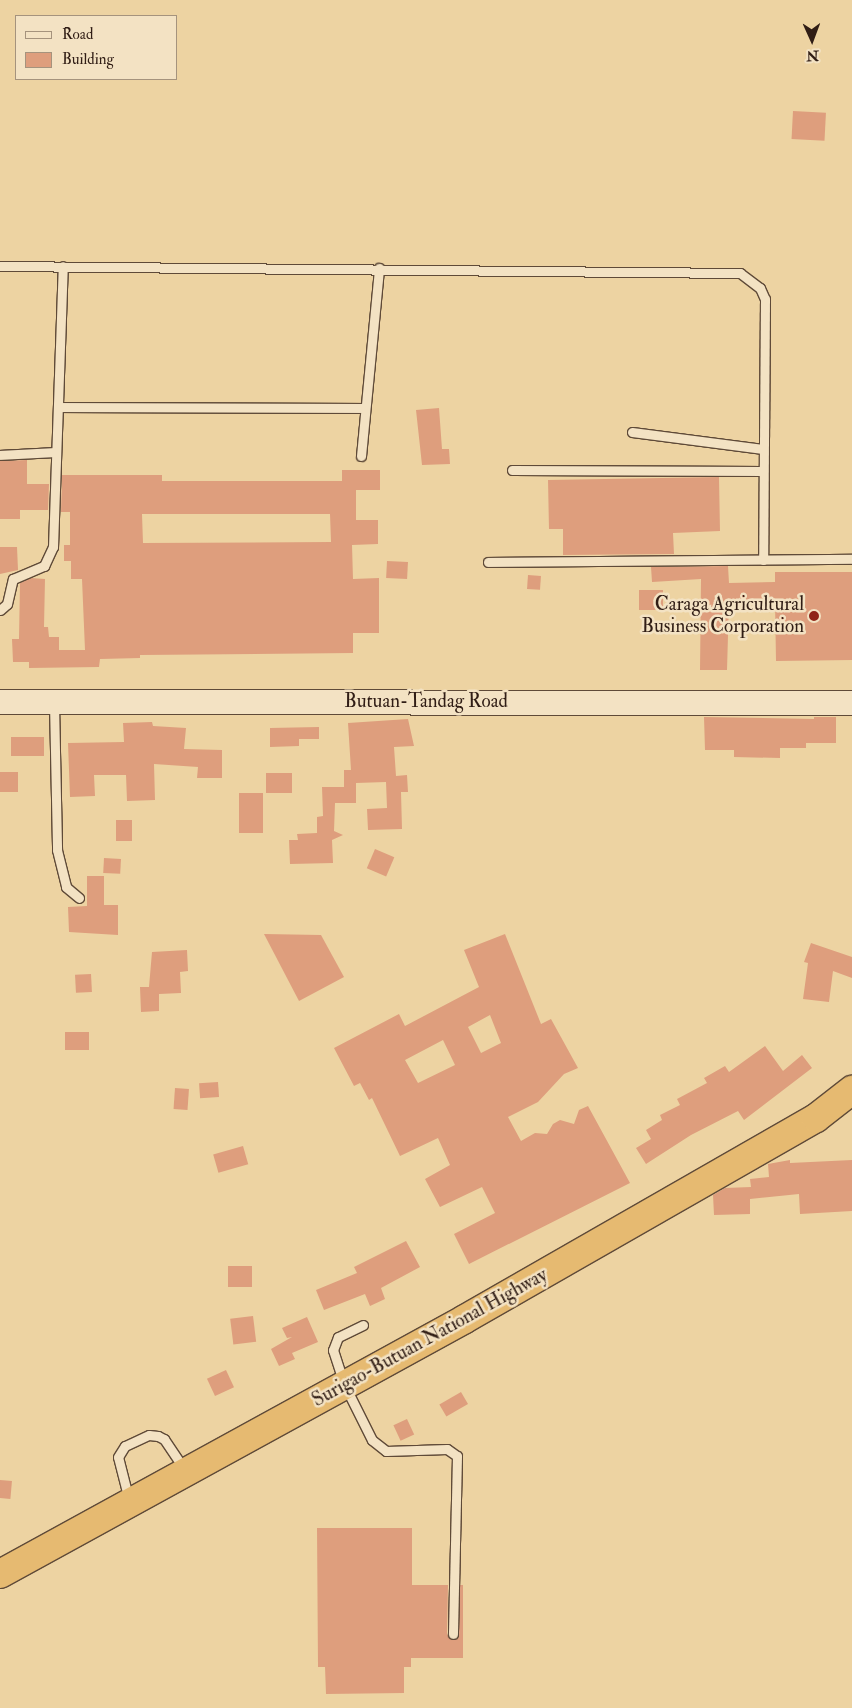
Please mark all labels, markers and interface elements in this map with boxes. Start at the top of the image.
legend [15,15,178,80]
north arrow [787,15,837,65]
text: Road [62,25,93,44]
text: N [806,47,819,64]
text: Building [62,50,114,69]
place label: Caraga Agricultural Business Corporation [642,594,804,638]
marker: Caraga Agricultural Business Corporation [808,610,820,622]
street label: Butuan-Tandag Road [344,691,508,713]
street label: Surigao-Butuan National Highway [309,1264,551,1412]

